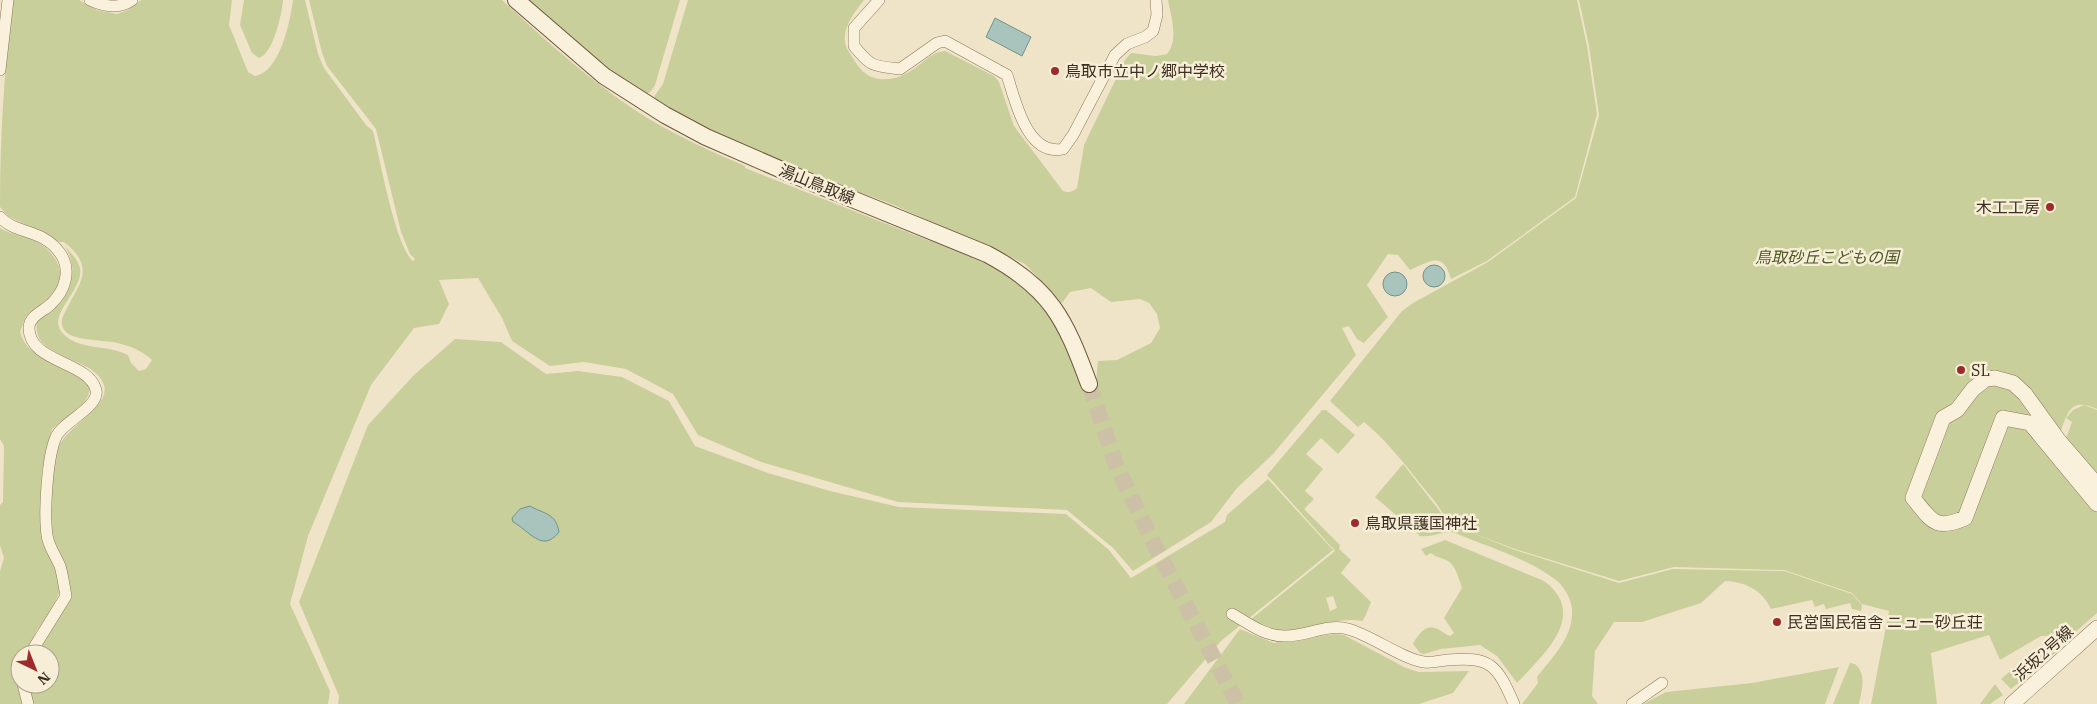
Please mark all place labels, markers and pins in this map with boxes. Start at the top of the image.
place label: 鳥取市立中ノ郷中学校 [1065,61,1225,81]
marker: 鳥取市立中ノ郷中学校 [1049,65,1061,77]
place label: 木工工房 [1976,197,2040,217]
marker: 木工工房 [2044,201,2056,213]
place label: SL [1971,360,1990,380]
marker: SL [1955,364,1967,376]
place label: 鳥取県護国神社 [1365,513,1477,533]
marker: 鳥取県護国神社 [1349,517,1361,529]
place label: 民営国民宿舎 ニュー砂丘荘 [1787,612,1983,632]
marker: 民営国民宿舎 ニュー砂丘荘 [1771,616,1783,628]

